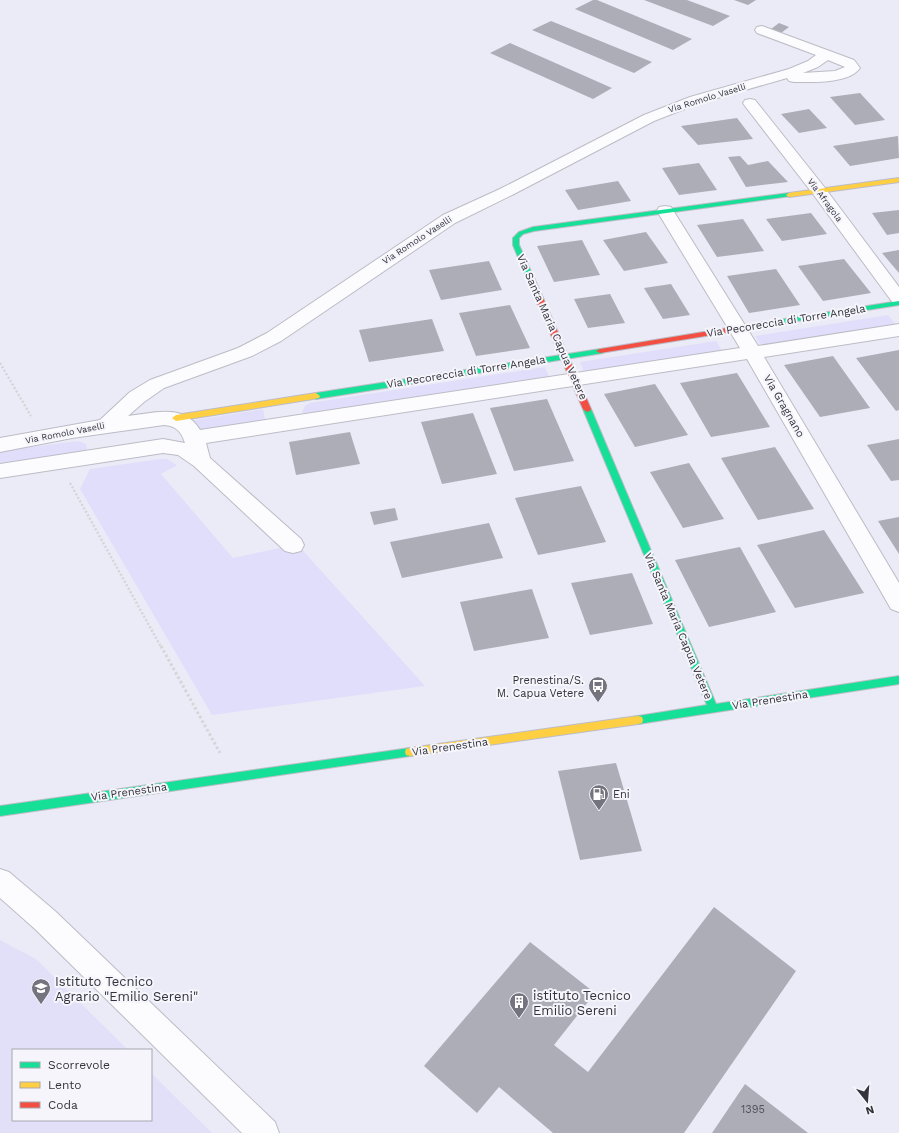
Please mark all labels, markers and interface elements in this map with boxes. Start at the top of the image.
street label: Via Romolo Vaselli [667,81,747,115]
street label: Via Afragola [805,176,845,224]
street label: Via Romolo Vaselli [381,214,453,266]
street label: Via Santa Maria Capua Vetere [514,252,590,402]
street label: Via Pecoreccia di Torre Angela [706,302,866,340]
street label: Via Pecoreccia di Torre Angela [386,353,546,391]
street label: Via Gragnano [761,372,807,440]
street label: Via Romolo Vaselli [25,420,105,446]
street label: Via Santa Maria Capua Vetere [641,551,715,701]
place label: Prenestina/S. M. Capua Vetere [497,674,584,700]
bus stop icon: Prenestina/S. M. Capua Vetere [587,675,609,703]
street label: Via Prenestina [731,688,809,712]
street label: Via Prenestina [411,735,489,759]
street label: Via Prenestina [90,780,168,804]
fuel station icon: Eni [588,783,610,811]
place label: Eni [613,788,630,801]
place label: Istituto Tecnico Agrario "Emilio Sereni" [55,974,198,1004]
school or university icon: Istituto Tecnico Agrario "Emilio Sereni" [30,977,52,1005]
place label: istituto Tecnico Emilio Sereni [533,988,631,1018]
building icon: istituto Tecnico Emilio Sereni [508,991,530,1019]
legend [12,1049,152,1121]
text: Scorrevole [48,1058,110,1072]
text: Lento [48,1078,82,1092]
north arrow [847,1081,887,1121]
text: Coda [48,1098,78,1112]
house number: 1395 [741,1103,765,1116]
text: N [864,1103,876,1117]

